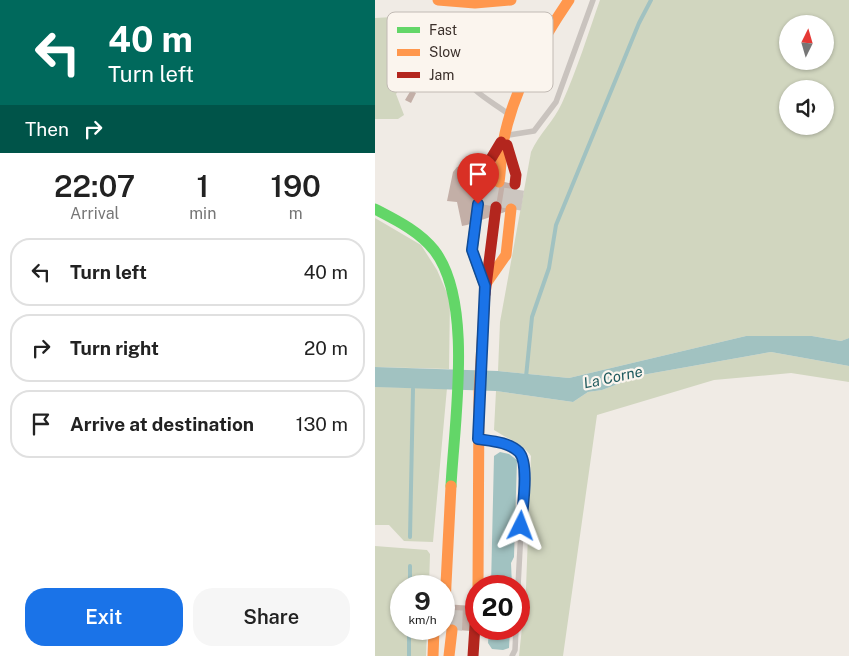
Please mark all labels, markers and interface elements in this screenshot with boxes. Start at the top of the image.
legend [387,12,553,92]
north arrow [779,15,834,70]
map controls [779,15,834,135]
text: 40 m [108,19,193,60]
icon: left [25,20,90,85]
text: Fast [429,22,457,38]
text: Slow [429,44,461,60]
text: Turn left [108,61,194,87]
text: Jam [429,67,454,83]
button: sound [779,80,834,135]
icon: right [79,115,107,143]
text: Then [25,118,69,140]
pin [457,153,499,204]
icon: arrive [464,160,492,188]
text: 22:07 [54,168,135,204]
text: 1 [197,168,209,204]
text: 190 [270,168,321,204]
text: Arrival [70,204,119,223]
text: min [189,204,216,223]
text: m [289,204,303,223]
icon: left [27,258,55,286]
text: Turn left [70,261,147,283]
text: 40 m [303,261,348,283]
icon: right [27,334,55,362]
text: Turn right [70,337,159,359]
text: 20 m [304,337,348,359]
water label: La Corne [582,362,644,392]
icon: arrive [27,410,55,438]
text: Arrive at destination [70,413,254,435]
text: 130 m [296,413,348,435]
position arrow [494,499,546,551]
speed limit sign: 20 [465,575,530,640]
text: 9 [414,586,431,616]
button: Exit [25,588,183,646]
button: Share [193,588,350,646]
text: km/h [408,613,437,627]

